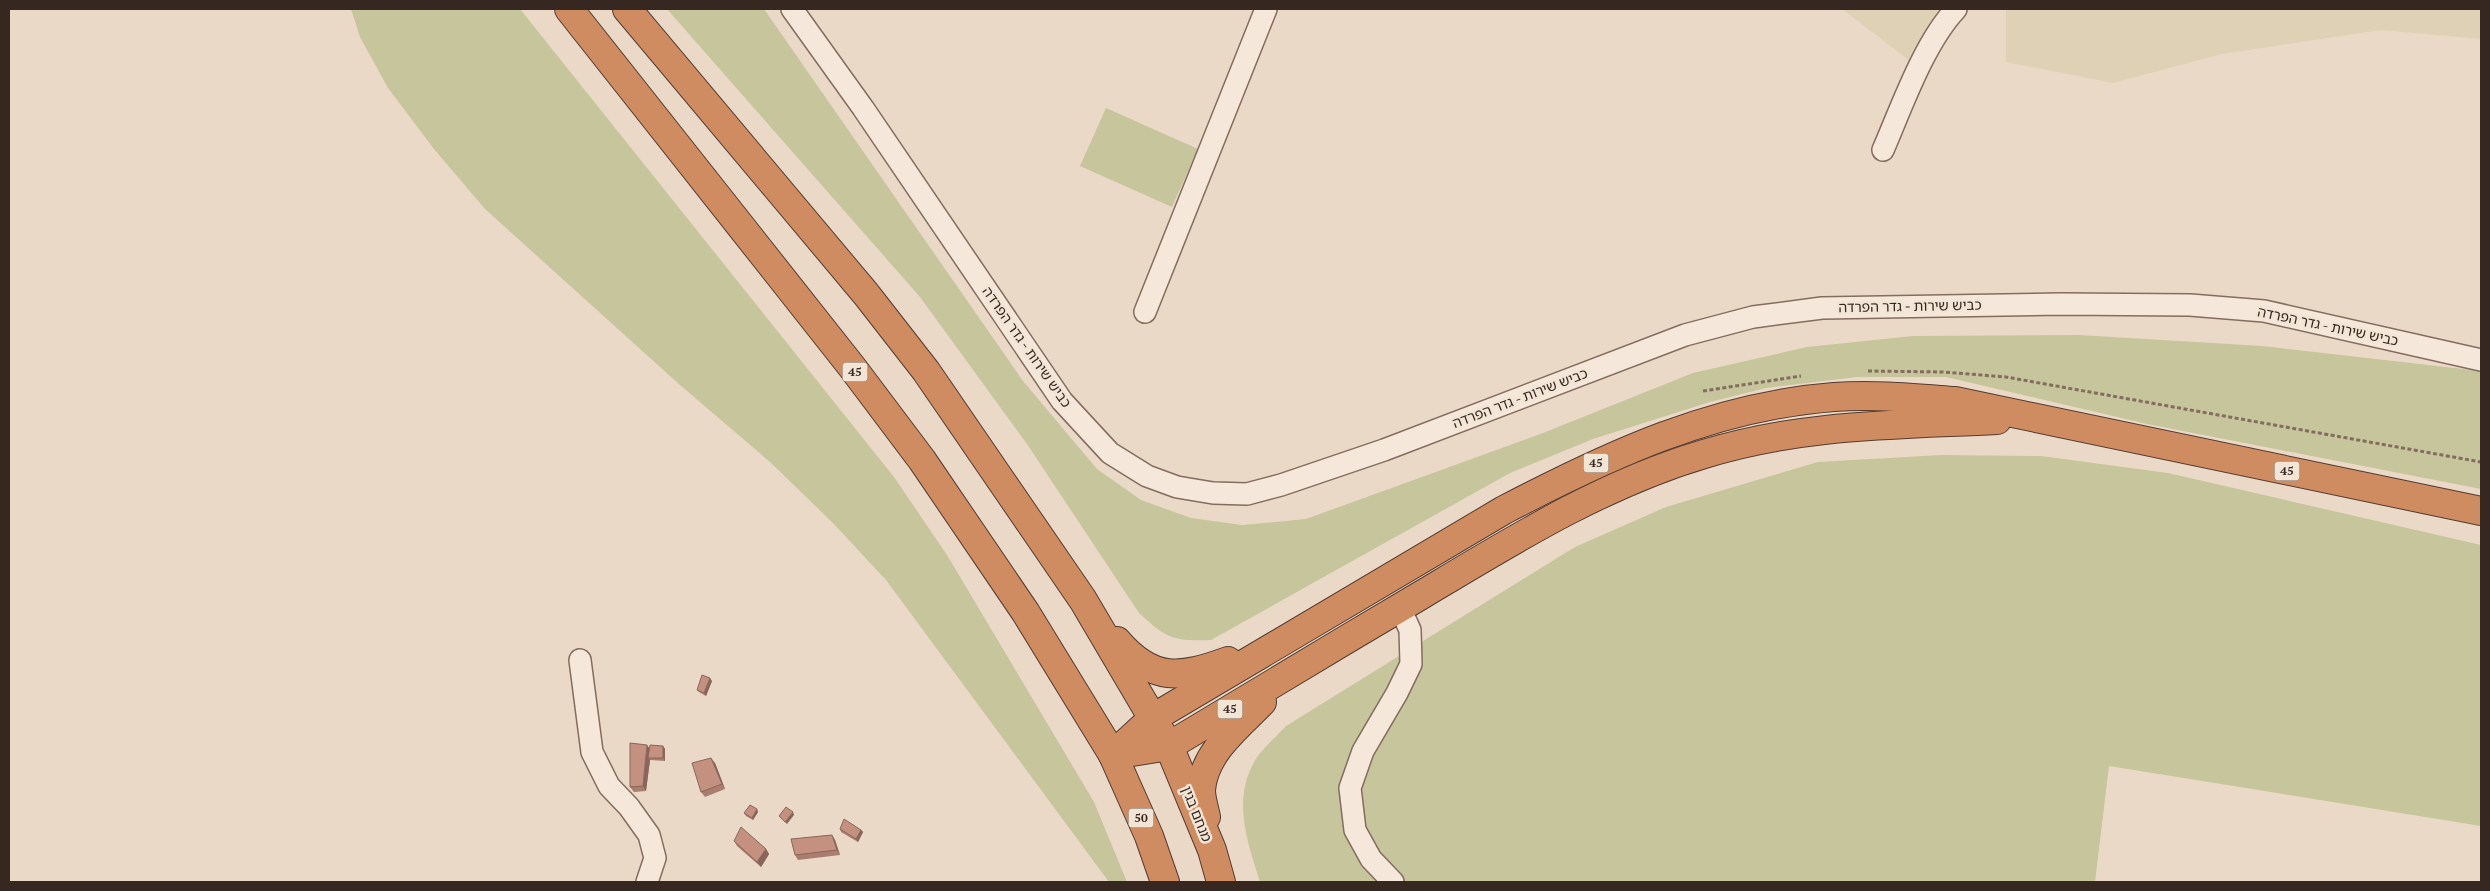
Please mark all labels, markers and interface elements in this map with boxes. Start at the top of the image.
street label: כביש שירות - גדר הפרדה [978,283,1076,411]
street label: כביש שירות - גדר הפרדה [1838,295,1982,316]
street label: כביש שירות - גדר הפרדה [2256,301,2400,350]
road number: 45 [842,362,868,382]
street label: כביש שירות - גדר הפרדה [1449,363,1590,432]
road number: 45 [1584,453,1608,472]
road number: 45 [2274,462,2300,481]
road number: 45 [1218,700,1242,719]
street label: מנחם בגין [1178,783,1217,844]
road number: 50 [1128,808,1154,828]

